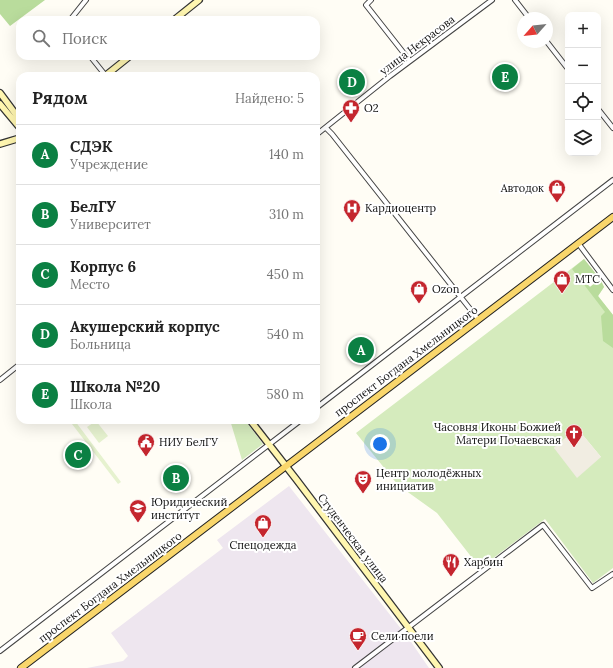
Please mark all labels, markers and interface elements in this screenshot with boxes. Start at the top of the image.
street label: улица Некрасова [377,12,458,78]
north arrow [517,12,553,48]
map controls [565,12,601,156]
button: + [565,12,601,48]
search box [16,16,320,60]
icon: search [30,27,52,49]
text: Поиск [62,29,107,48]
button: − [565,48,601,84]
pin: E [492,62,518,92]
pin: D [339,67,365,97]
button: locate [565,84,601,120]
text: Рядом [32,87,88,109]
text: Найдено: 5 [235,90,304,107]
pharmacy icon: O2 [341,98,361,123]
place label: O2 [364,101,379,115]
button: layers [565,120,601,156]
text: СДЭК [70,137,112,156]
text: A [41,146,49,163]
text: 140 m [269,146,304,163]
text: Учреждение [70,156,148,173]
shop icon: Автодок [547,178,567,203]
place label: Автодок [500,181,544,195]
text: БелГУ [70,197,116,216]
hospital icon: Кардиоцентр [342,198,362,223]
place label: Кардиоцентр [365,201,437,215]
text: B [41,206,49,223]
text: 310 m [269,206,304,223]
text: Университет [70,216,151,233]
text: Корпус 6 [70,257,136,276]
text: C [41,266,49,283]
text: 450 m [267,266,304,283]
shop icon: МТС [552,269,572,294]
place label: МТС [575,272,600,286]
text: Место [70,276,110,293]
shop icon: Ozon [409,279,429,304]
place label: Ozon [432,282,460,296]
street label: проспект Богдана Хмельницкого [332,303,480,419]
text: Акушерский корпус [70,317,220,336]
text: D [40,326,50,343]
text: 540 m [267,326,304,343]
pin: A [348,335,374,365]
text: Больница [70,336,131,353]
text: Школа №20 [70,377,160,396]
text: E [41,386,49,403]
text: 580 m [266,386,304,403]
text: Школа [70,396,112,413]
place label: Часовня Иконы Божией Матери Почаевская [434,420,561,447]
church icon: Часовня Иконы Божией Матери Почаевская [564,423,584,448]
public building icon: НИУ БелГУ [136,432,156,457]
your location [370,434,390,454]
place label: НИУ БелГУ [159,435,218,449]
pin: C [65,440,91,470]
pin: B [163,463,189,493]
place label: Центр молодёжных инициатив [376,466,481,493]
theatre icon: Центр молодёжных инициатив [353,469,373,494]
street label: Студенческая улица [315,491,391,586]
place label: Юридический институт [151,495,227,522]
school or university icon: Юридический институт [128,498,148,523]
shop icon: Спецодежда [253,513,273,538]
street label: проспект Богдана Хмельницкого [36,529,184,645]
place label: Спецодежда [230,538,297,552]
restaurant icon: Харбин [441,552,461,577]
place label: Харбин [464,555,503,569]
cafe icon: Сели поели [348,626,368,651]
place label: Сели поели [371,629,434,643]

